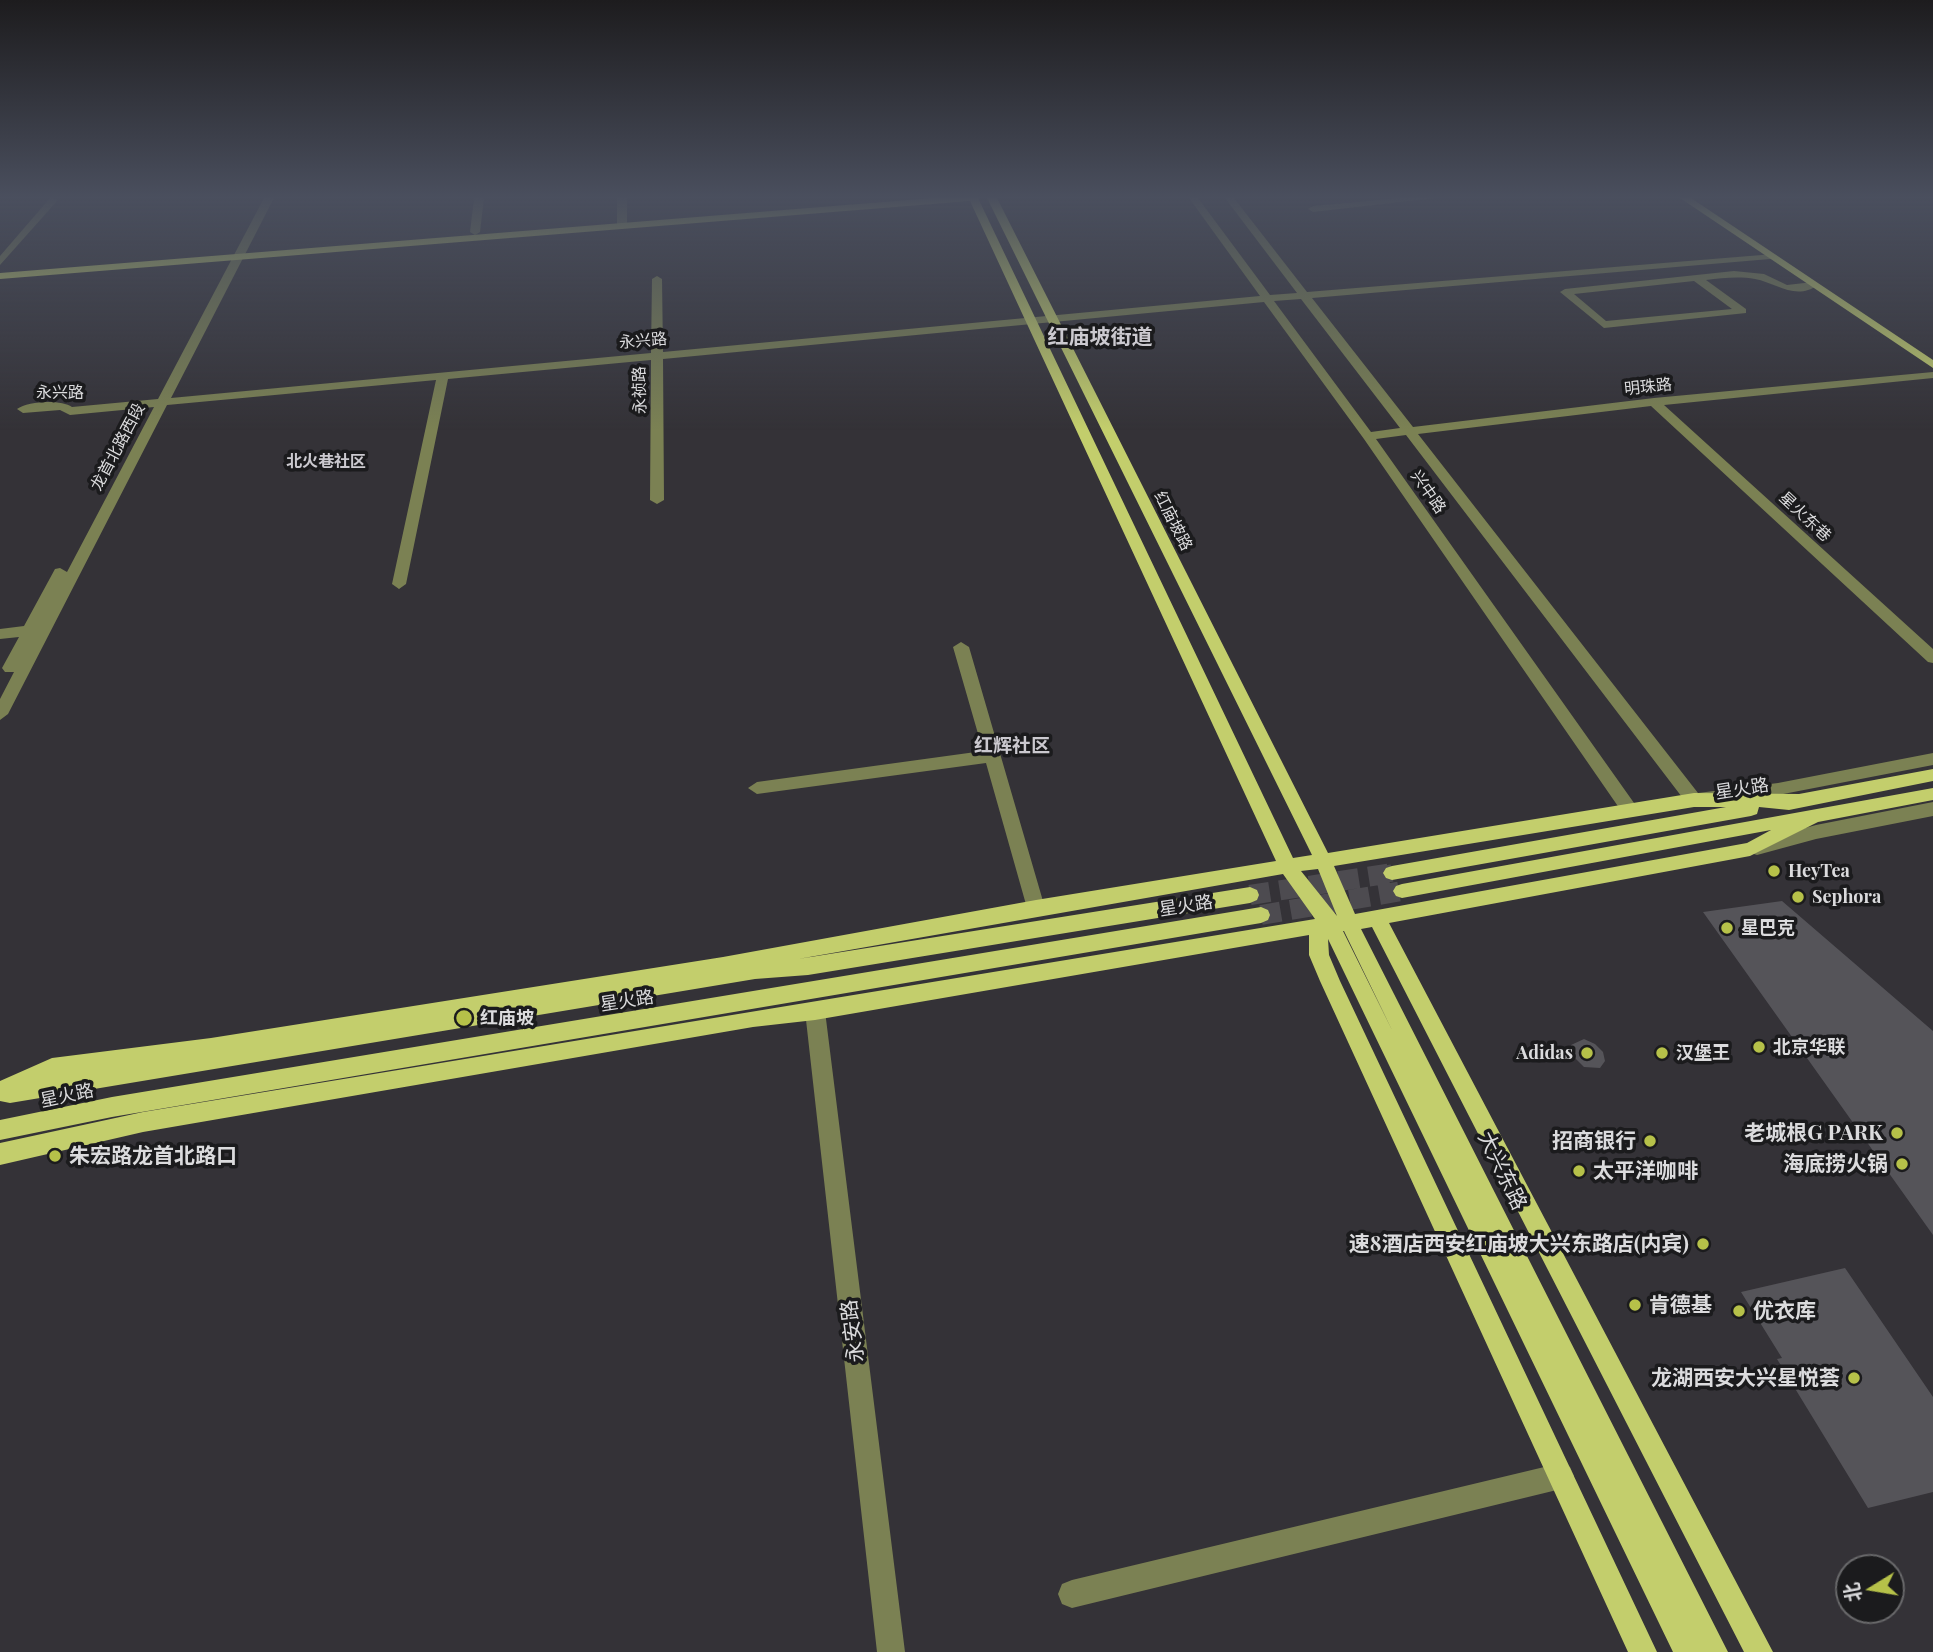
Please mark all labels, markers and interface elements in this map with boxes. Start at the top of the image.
district label: 红庙坡街道 [1048,324,1152,350]
street label: 永兴路 [618,329,668,353]
street label: 永祯路 [630,366,650,414]
street label: 明珠路 [1623,375,1673,399]
street label: 永兴路 [36,383,84,403]
street label: 龙首北路西段 [87,400,149,494]
district label: 北火巷社区 [286,452,366,472]
street label: 兴中路 [1406,467,1450,517]
street label: 红庙坡路 [1150,488,1196,554]
street label: 星火东巷 [1775,488,1835,546]
district label: 红辉社区 [974,735,1050,757]
street label: 星火路 [1714,774,1770,804]
place label: HeyTea [1788,860,1850,882]
marker: HeyTea [1766,863,1782,879]
place label: Sephora [1812,886,1881,908]
marker: Sephora [1790,889,1806,905]
street label: 星火路 [1158,891,1214,921]
place label: 星巴克 [1741,917,1795,939]
marker: 星巴克 [1719,920,1735,936]
street label: 星火路 [599,986,655,1016]
place label: 红庙坡 [480,1007,534,1029]
marker: 红庙坡 [454,1008,474,1028]
place label: 北京华联 [1773,1036,1845,1058]
marker: 北京华联 [1751,1039,1767,1055]
place label: Adidas [1516,1042,1573,1064]
place label: 汉堡王 [1676,1042,1730,1064]
marker: Adidas [1579,1045,1595,1061]
marker: 汉堡王 [1654,1045,1670,1061]
street label: 星火路 [38,1080,96,1112]
place label: 老城根G PARK [1744,1120,1883,1146]
marker: 老城根G PARK [1889,1125,1905,1141]
street label: 大兴东路 [1472,1128,1532,1214]
place label: 招商银行 [1552,1128,1636,1154]
marker: 招商银行 [1642,1133,1658,1149]
place label: 朱宏路龙首北路口 [69,1143,237,1169]
marker: 朱宏路龙首北路口 [47,1148,63,1164]
place label: 海底捞火锅 [1783,1151,1888,1177]
marker: 海底捞火锅 [1894,1156,1910,1172]
place label: 太平洋咖啡 [1593,1158,1698,1184]
marker: 太平洋咖啡 [1571,1163,1587,1179]
place label: 速8酒店西安红庙坡大兴东路店(内宾) [1349,1231,1689,1257]
marker: 速8酒店西安红庙坡大兴东路店(内宾) [1695,1236,1711,1252]
place label: 肯德基 [1649,1292,1712,1318]
marker: 肯德基 [1627,1297,1643,1313]
street label: 永安路 [837,1298,869,1364]
place label: 优衣库 [1753,1298,1816,1324]
marker: 优衣库 [1731,1303,1747,1319]
place label: 龙湖西安大兴星悦荟 [1651,1365,1840,1391]
marker: 龙湖西安大兴星悦荟 [1846,1370,1862,1386]
north arrow [1835,1554,1905,1624]
text: 北 [1837,1581,1866,1604]

